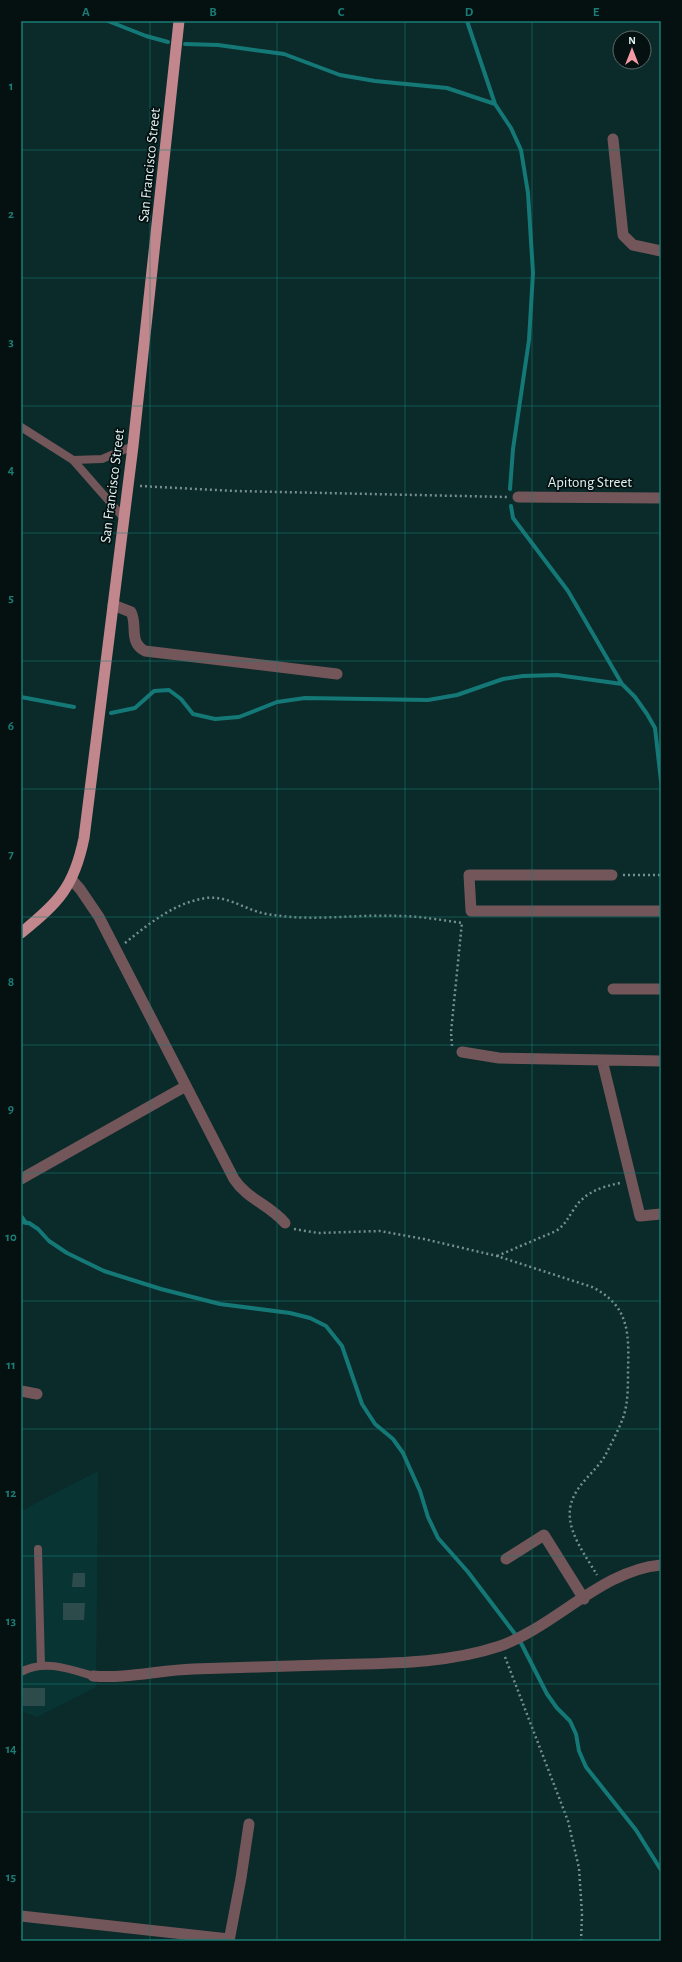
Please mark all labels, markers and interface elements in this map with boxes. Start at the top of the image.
text: A [82,6,90,19]
text: B [209,6,217,19]
text: C [338,6,345,19]
text: D [465,6,474,19]
text: E [593,6,600,19]
north arrow [612,30,652,70]
text: N [628,35,636,46]
text: 1 [9,80,13,93]
street label: San Francisco Street [136,107,163,223]
text: 2 [8,208,14,221]
text: 3 [8,336,14,349]
street label: San Francisco Street [98,428,127,544]
text: 4 [8,464,15,477]
street label: Apitong Street [548,475,632,490]
text: 5 [8,592,14,605]
text: 6 [8,720,14,733]
text: 7 [8,848,14,861]
text: 8 [8,976,14,989]
text: 9 [8,1103,14,1116]
text: 10 [5,1231,17,1244]
text: 11 [6,1359,16,1372]
text: 12 [6,1487,16,1500]
text: 13 [6,1615,17,1628]
text: 14 [5,1743,17,1756]
text: 15 [6,1871,17,1884]

